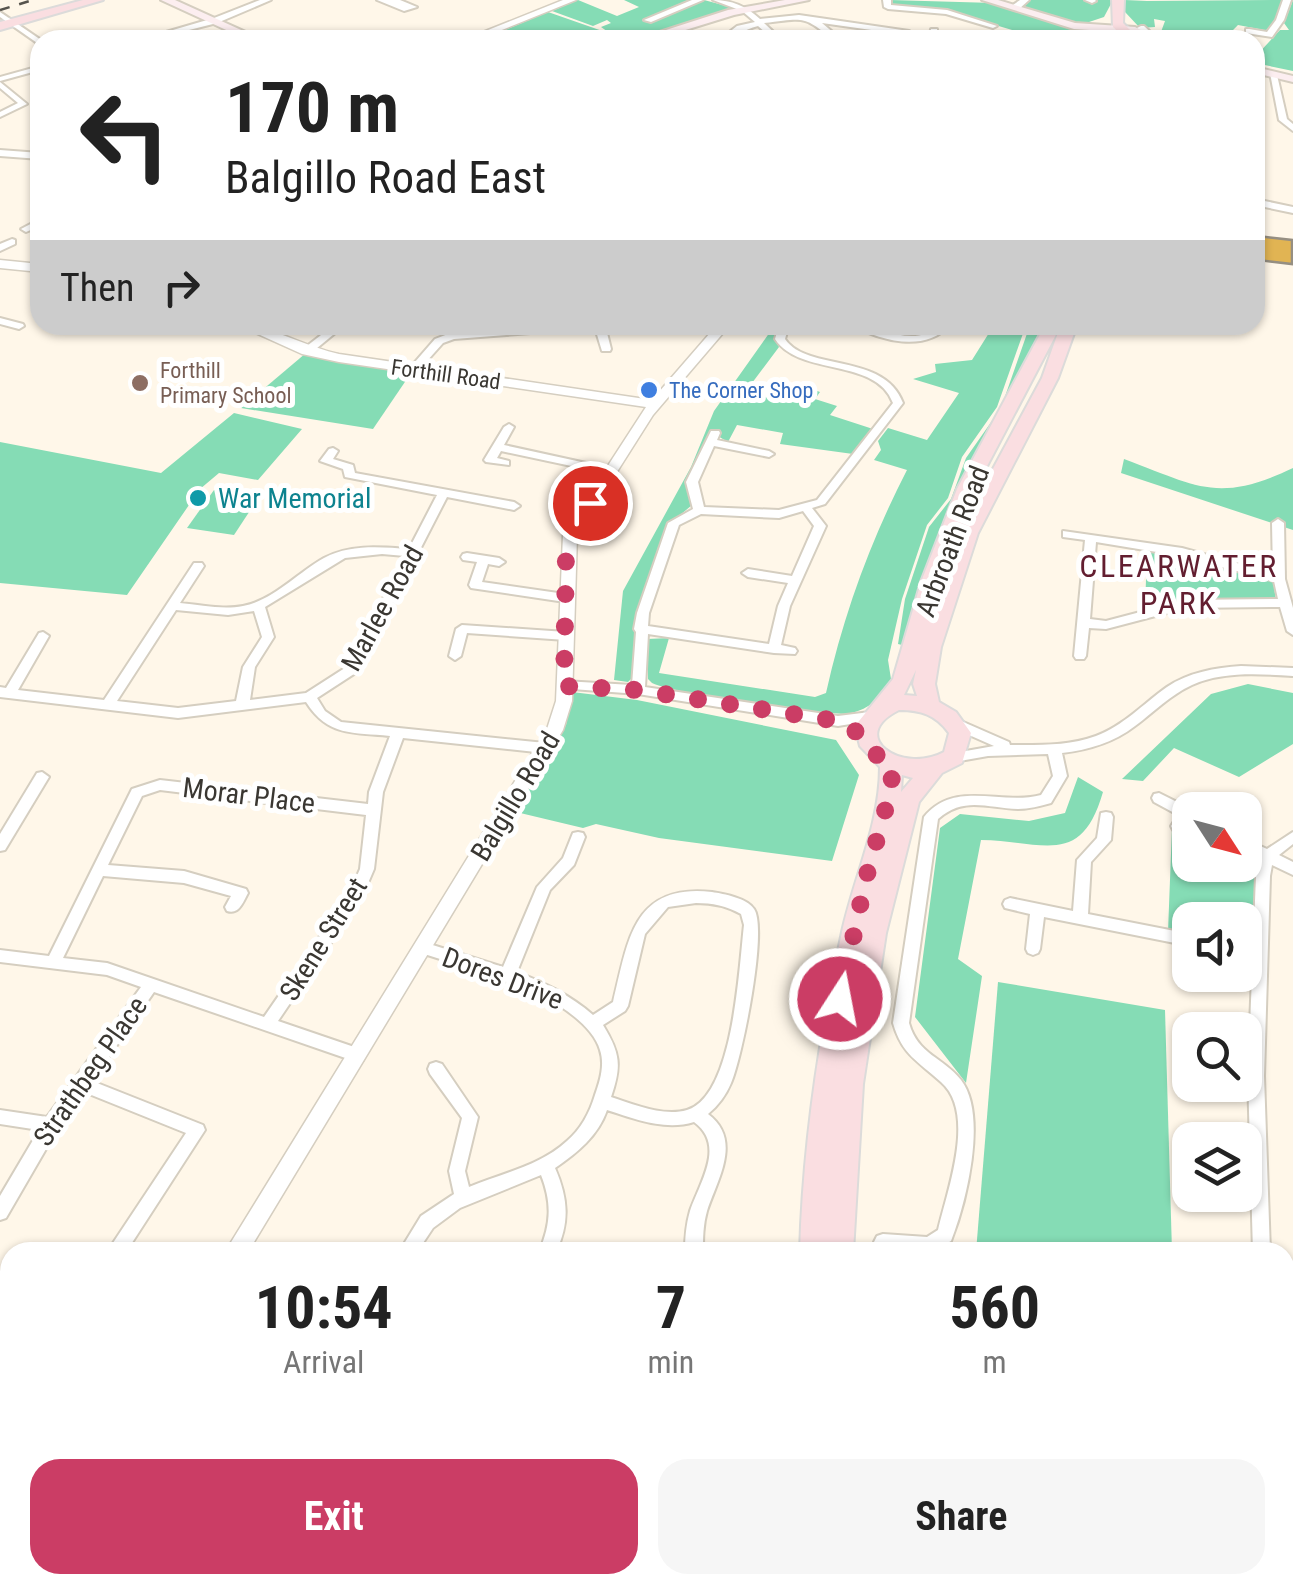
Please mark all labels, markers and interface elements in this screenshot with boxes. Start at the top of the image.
text: 170 m [225,67,399,149]
icon: left [60,70,190,200]
text: Balgillo Road East [225,151,546,204]
icon: right [154,260,209,315]
text: Then [60,266,134,310]
street label: Forthill Road [390,354,502,395]
place label: Forthill Primary School [160,358,291,408]
marker: Forthill Primary School [129,372,151,394]
place label: The Corner Shop [669,378,813,403]
marker: The Corner Shop [638,379,660,401]
pin [548,461,633,546]
street label: Arbroath Road [909,461,996,621]
icon: arrive [563,476,618,531]
place label: War Memorial [218,482,371,515]
marker: War Memorial [187,487,209,509]
street label: Marlee Road [334,540,430,677]
district label: CLEARWATER PARK [1079,547,1279,622]
street label: Balgillo Road [464,726,567,867]
street label: Morar Place [181,771,317,820]
north arrow [1172,792,1262,882]
map controls [1172,792,1262,1212]
street label: Skene Street [273,872,374,1007]
button: sound [1172,902,1262,992]
street label: Dores Drive [438,940,568,1017]
position arrow [788,947,892,1051]
street label: Strathbeg Place [27,990,154,1152]
button: search [1172,1012,1262,1102]
button: layers [1172,1122,1262,1212]
text: 10:54 [255,1272,393,1343]
text: 7 [656,1272,686,1343]
text: 560 [949,1272,1040,1343]
text: Arrival [283,1343,364,1381]
text: min [647,1343,694,1381]
text: m [983,1343,1007,1381]
button: Exit [30,1459,638,1574]
button: Share [658,1459,1265,1574]

